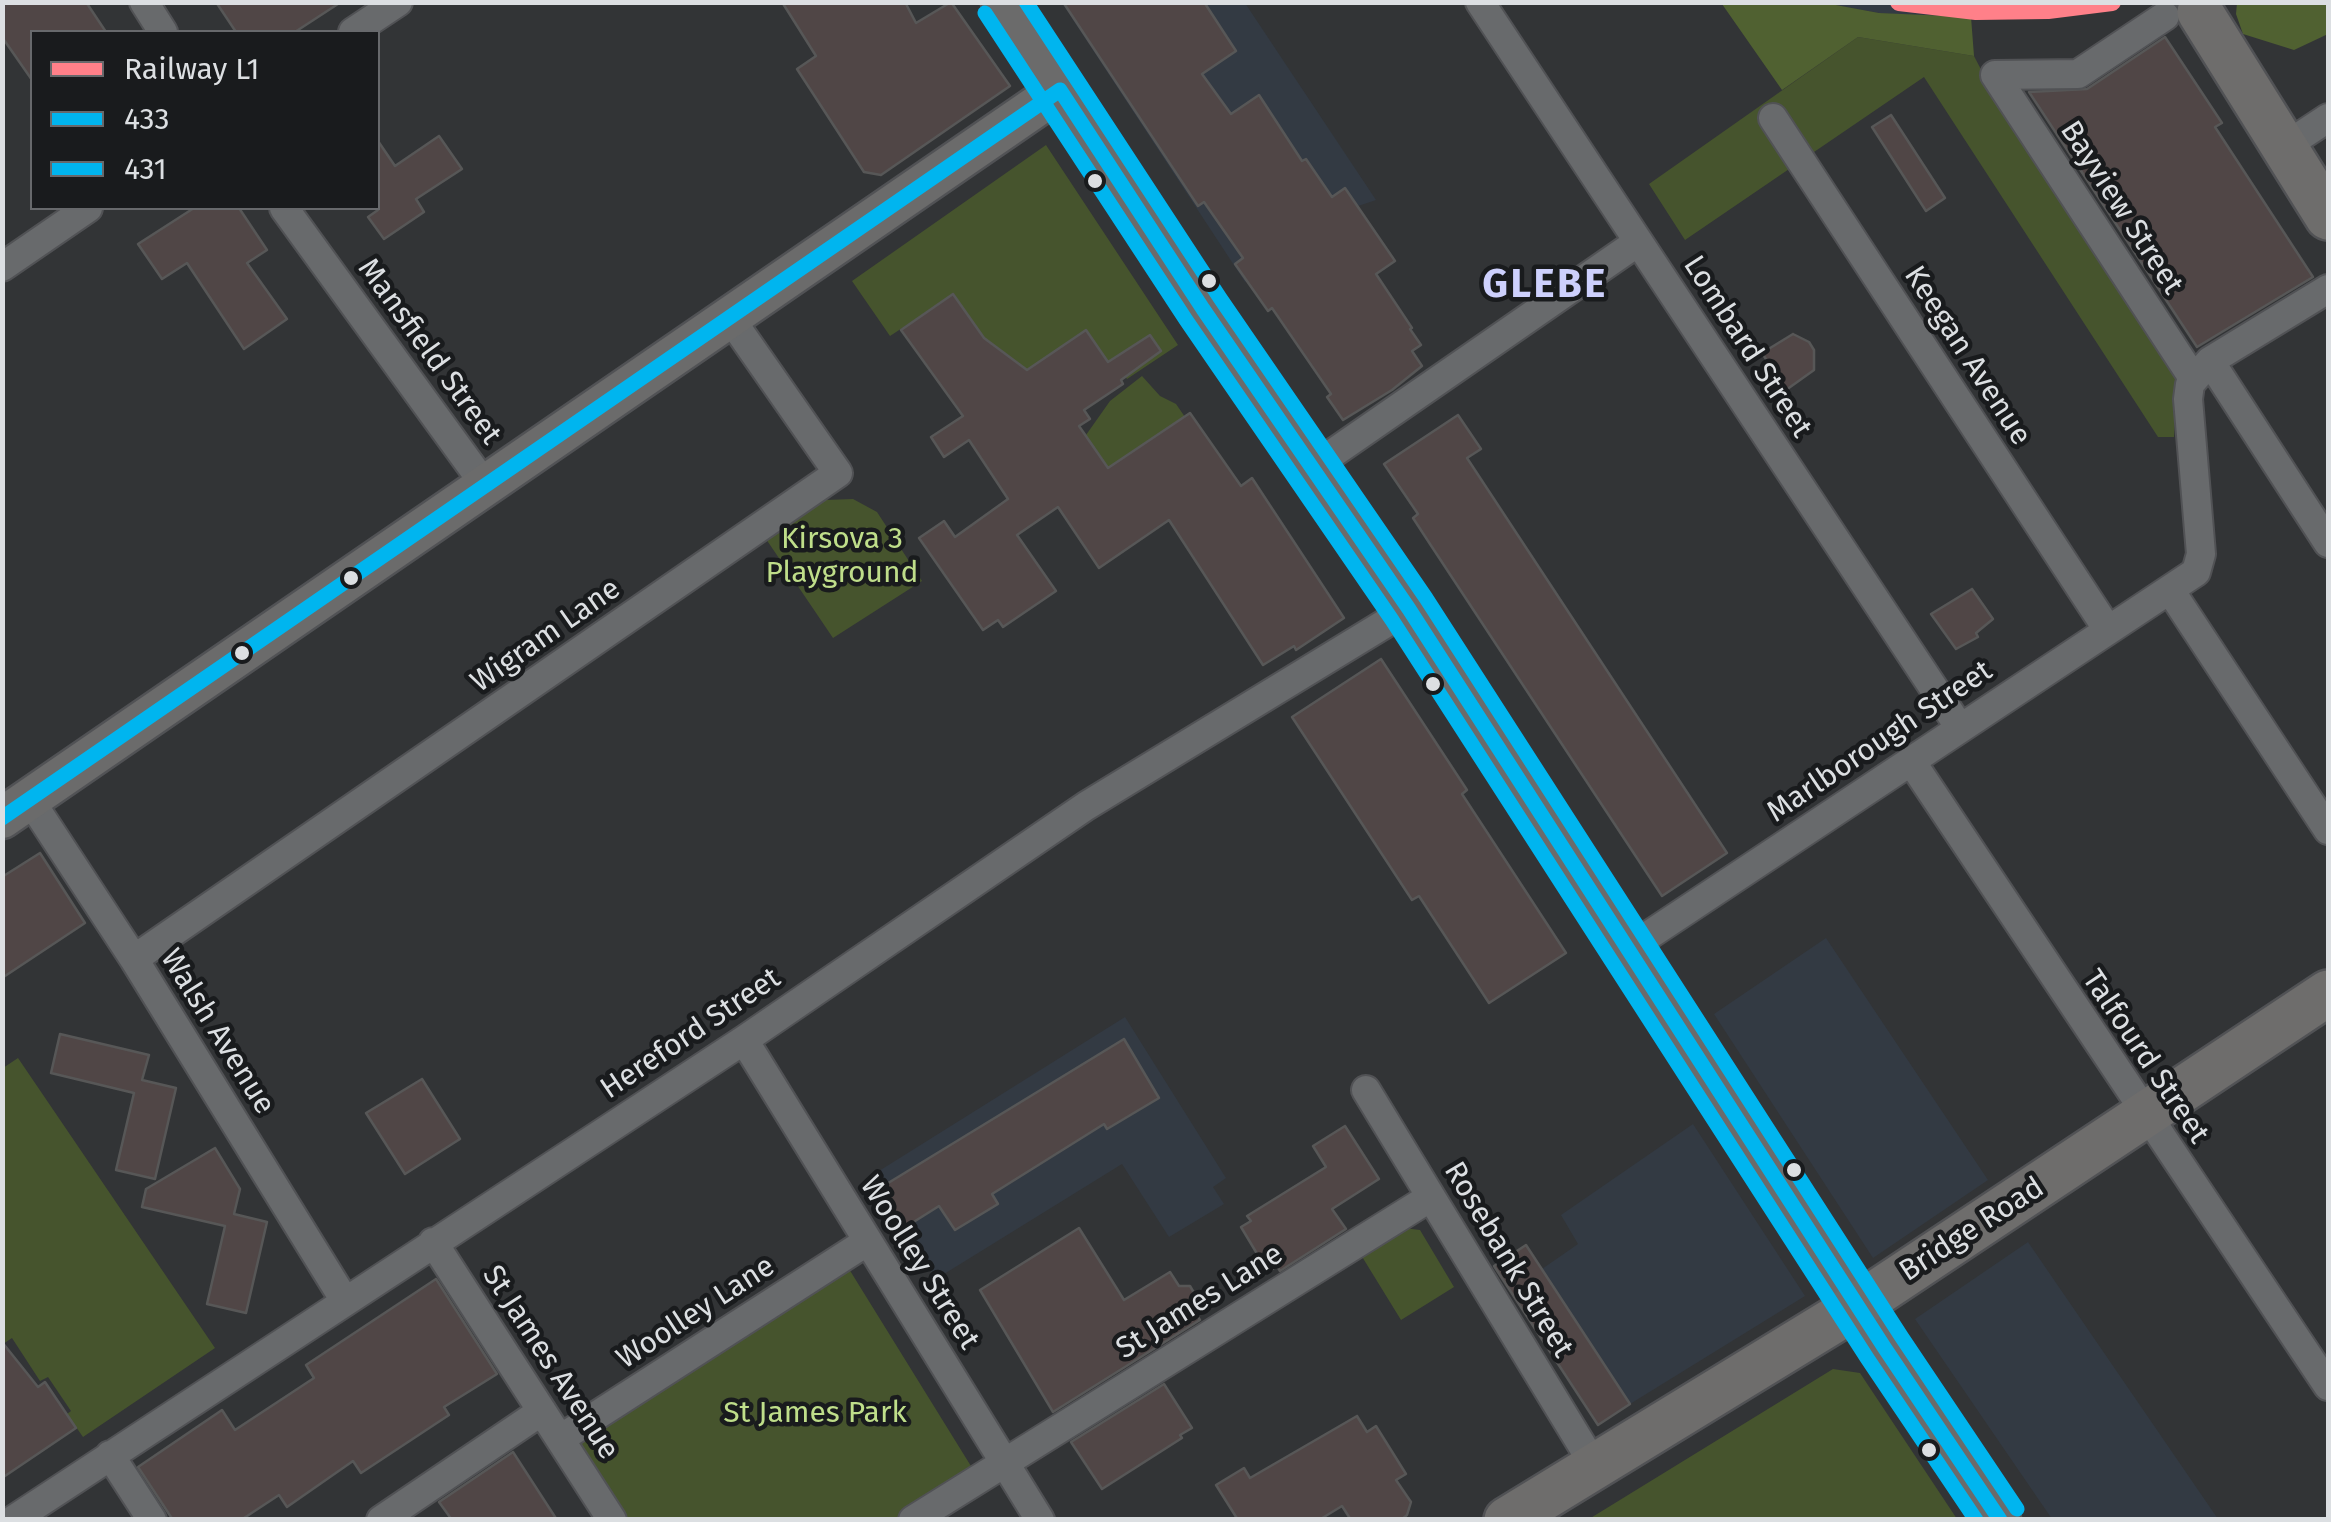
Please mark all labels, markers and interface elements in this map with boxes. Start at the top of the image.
legend [30,30,380,210]
text: Railway L1 [124,51,259,87]
text: 433 [124,101,169,137]
street label: Bayview Street [2052,115,2190,301]
text: 431 [124,151,167,187]
unlabelled marker [1085,171,1105,191]
street label: Lombard Street [1675,249,1819,445]
street label: Mansfield Street [350,252,508,452]
street label: Keegan Avenue [1896,260,2038,452]
district label: GLEBE [1482,262,1608,310]
unlabelled marker [1199,271,1219,291]
park label: Kirsova 3 Playground [765,522,919,592]
unlabelled marker [341,568,361,588]
street label: Wigram Lane [464,571,628,701]
unlabelled marker [232,643,252,663]
street label: Marlborough Street [1761,653,1999,831]
unlabelled marker [1423,674,1443,694]
street label: Walsh Avenue [152,943,282,1121]
street label: Hereford Street [594,961,788,1107]
street label: Talfourd Street [2074,963,2216,1151]
street label: Rosebank Street [1435,1156,1581,1364]
unlabelled marker [1784,1160,1804,1180]
street label: Woolley Street [851,1170,987,1356]
street label: Bridge Road [1893,1170,2051,1290]
street label: St James Lane [1110,1237,1290,1367]
street label: Woolley Lane [610,1249,782,1377]
street label: St James Avenue [474,1259,626,1467]
park label: St James Park [723,1396,907,1432]
unlabelled marker [1919,1440,1939,1460]

